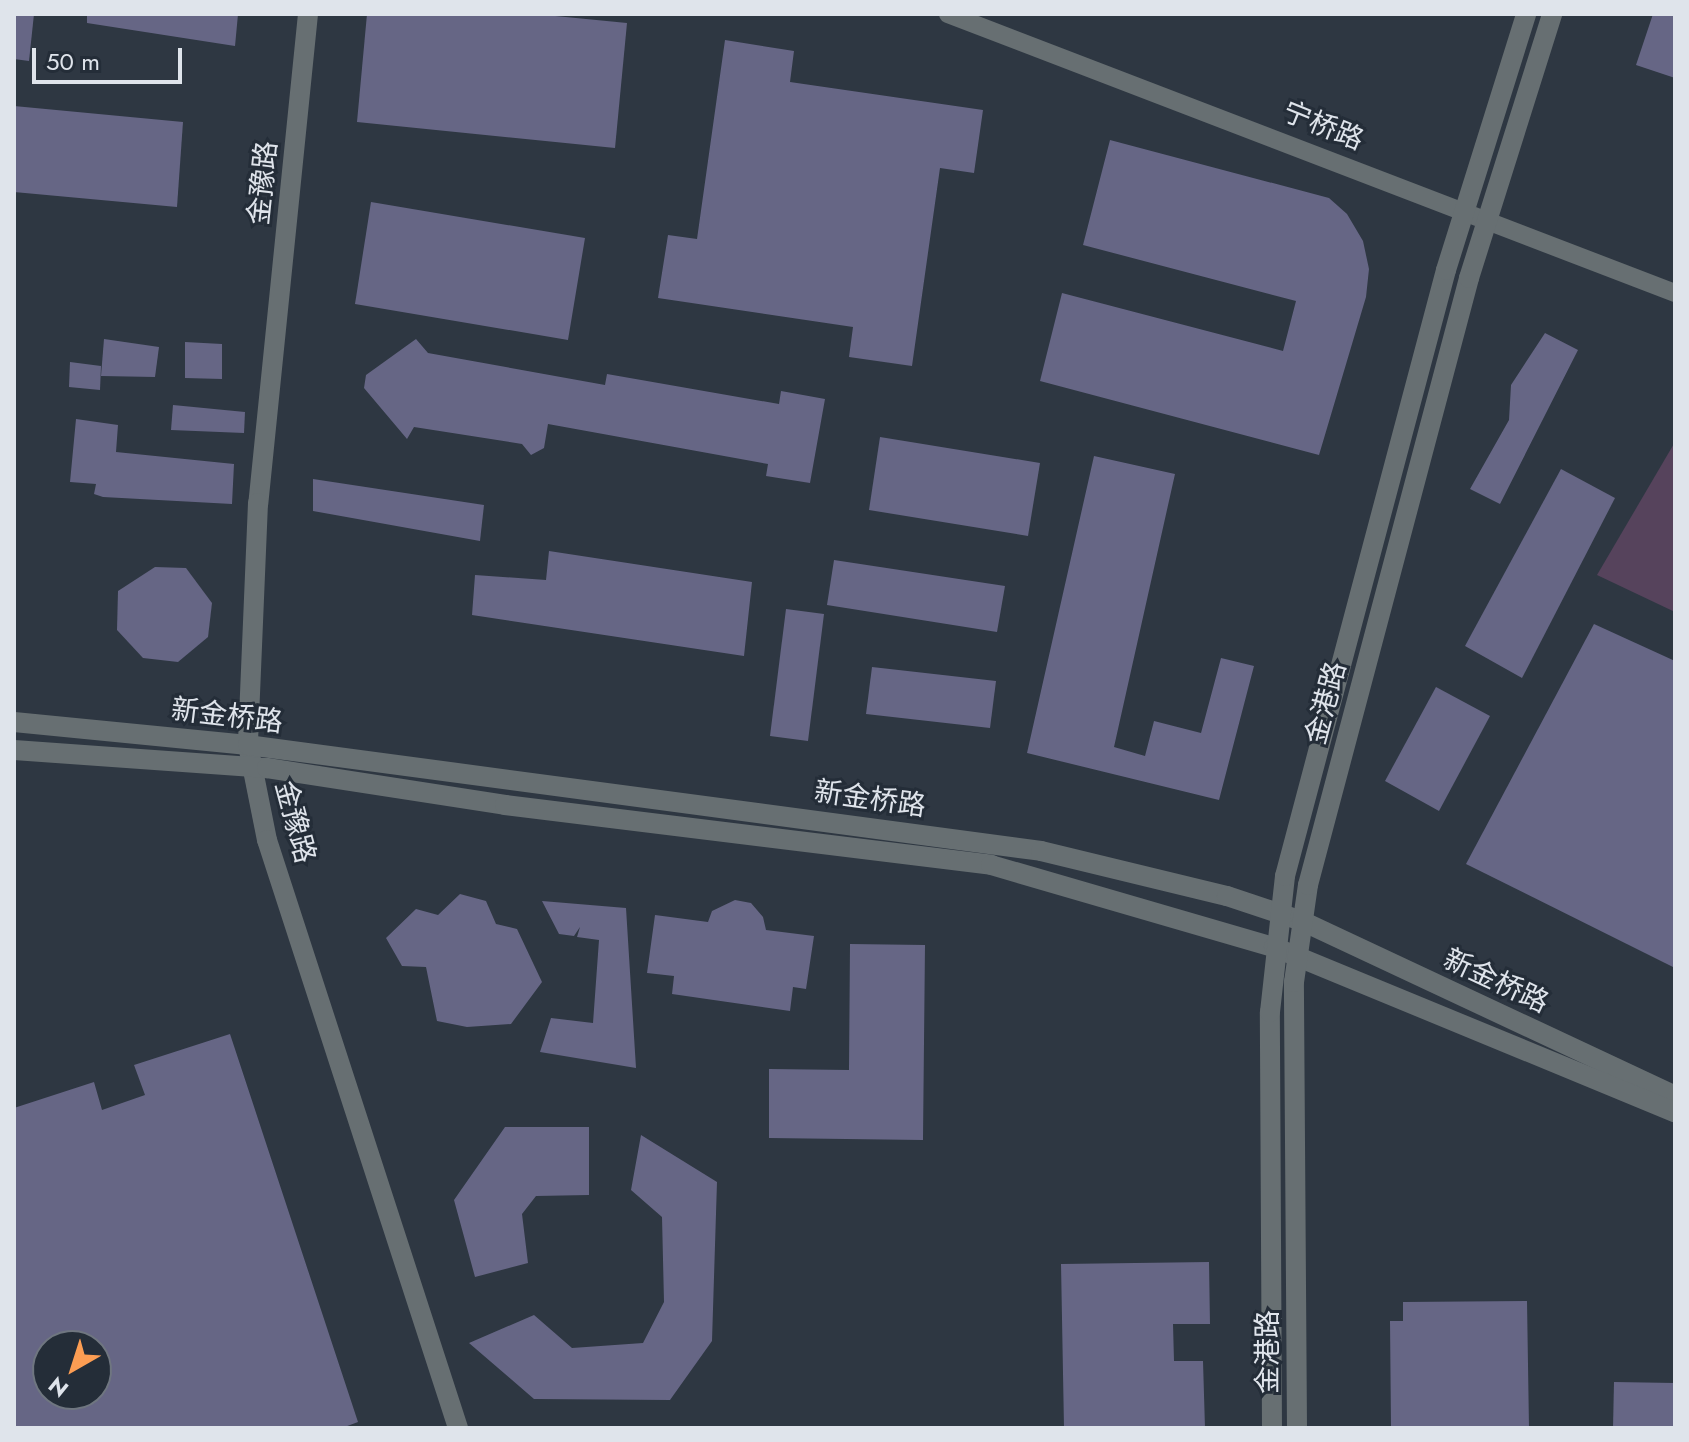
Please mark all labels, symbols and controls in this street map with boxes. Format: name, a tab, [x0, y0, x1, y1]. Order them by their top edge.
scale bar	[36, 32, 186, 82]
text: 50 m	[46, 44, 100, 79]
street label: 宁桥路	[1278, 95, 1368, 157]
street label: 金豫路	[242, 139, 284, 227]
street label: 金港路	[1299, 658, 1353, 748]
street label: 新金桥路	[169, 693, 285, 739]
street label: 新金桥路	[812, 775, 928, 823]
street label: 金豫路	[268, 777, 322, 867]
street label: 新金桥路	[1438, 942, 1554, 1020]
street label: 金港路	[1251, 1310, 1285, 1394]
north arrow	[32, 1330, 112, 1410]
text: N	[41, 1369, 75, 1405]

